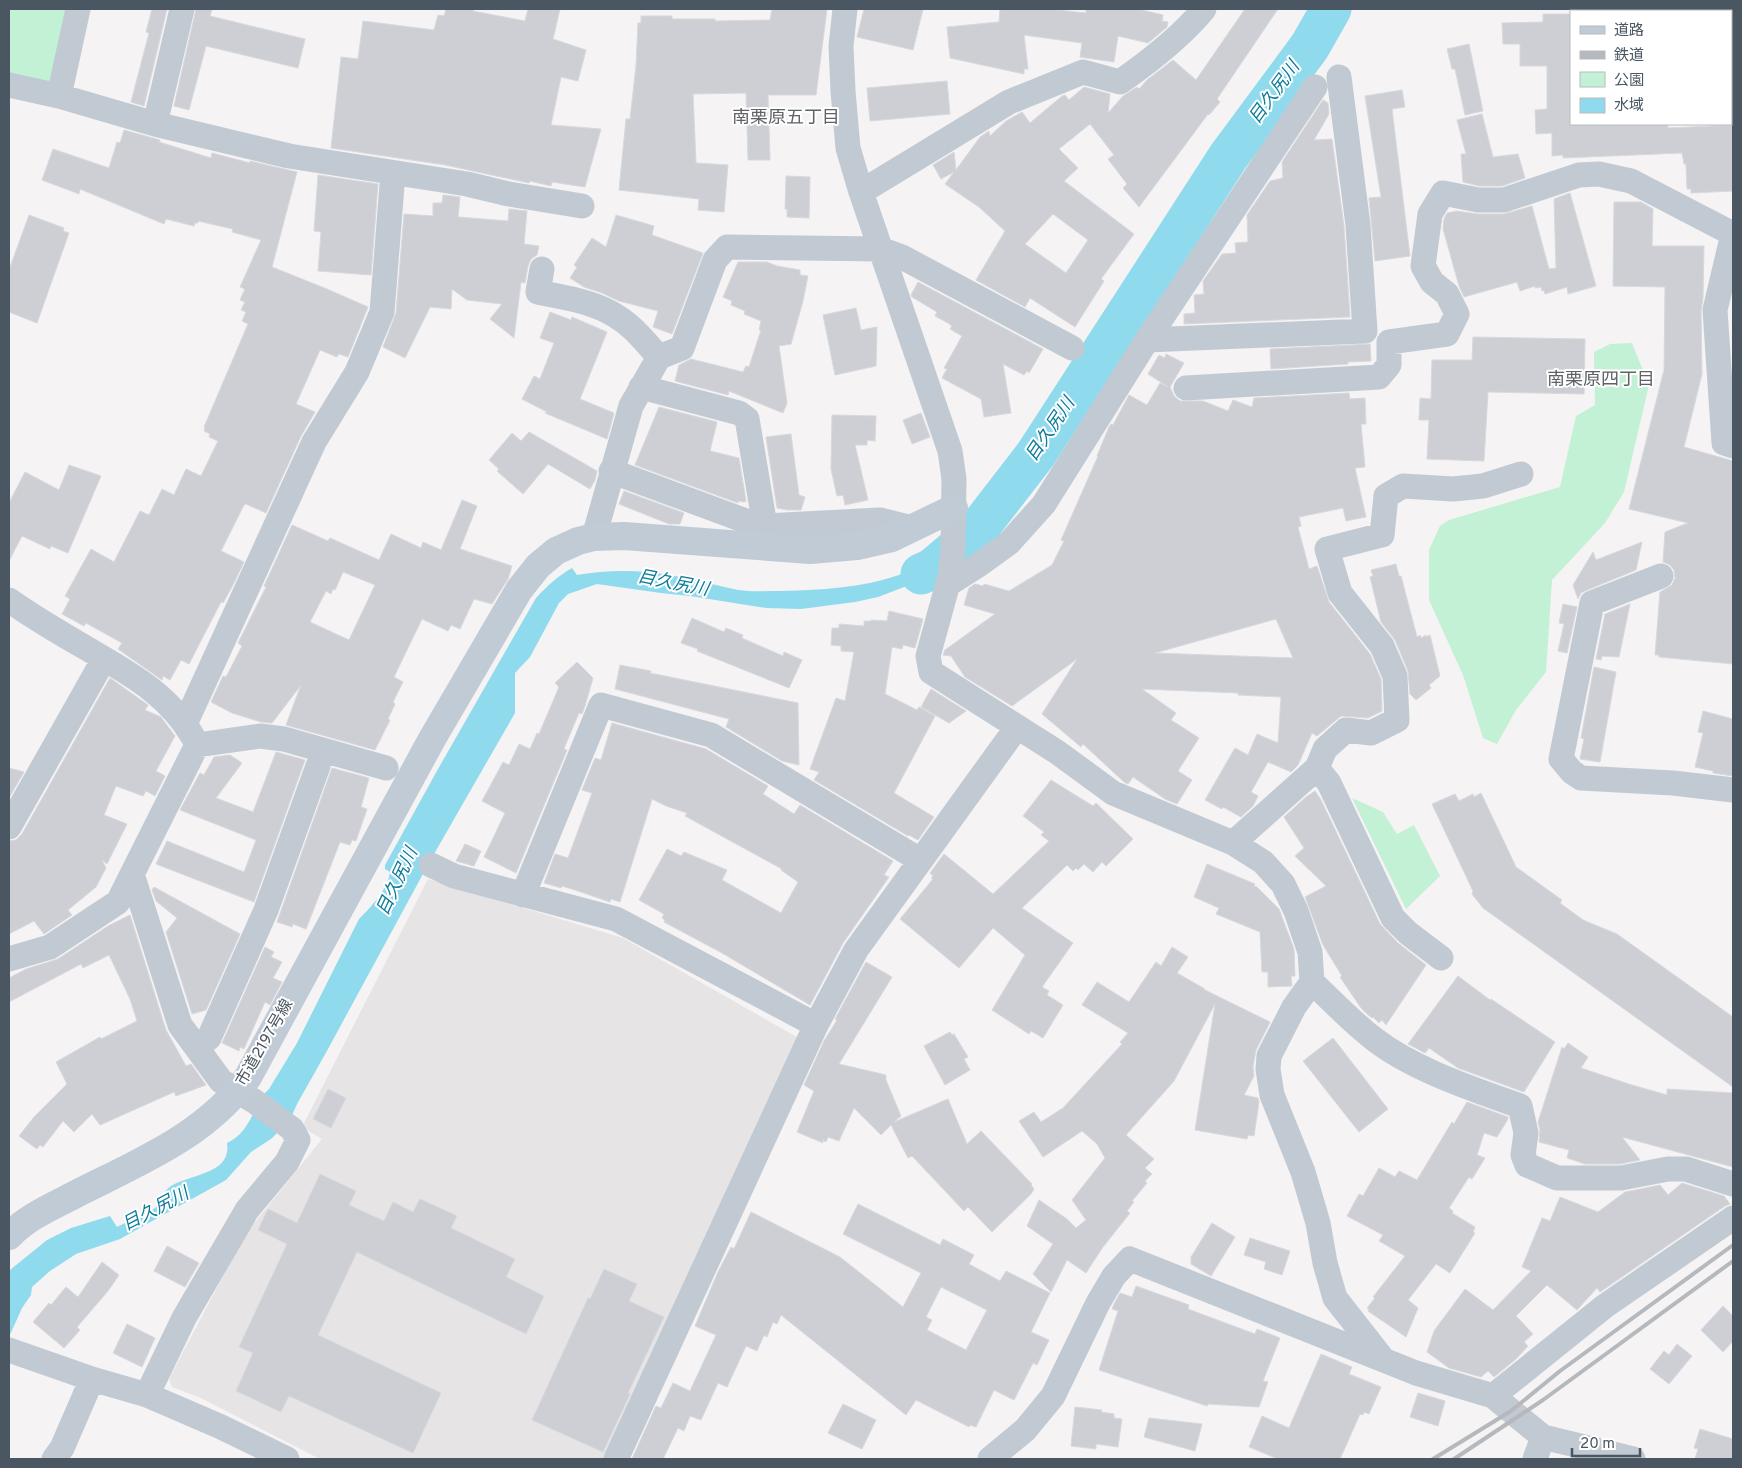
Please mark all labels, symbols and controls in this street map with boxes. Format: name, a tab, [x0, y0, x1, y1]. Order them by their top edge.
legend	[1570, 10, 1732, 125]
text: 道路	[1614, 22, 1644, 41]
text: 鉄道	[1614, 47, 1644, 66]
water label: 目久尻川	[1245, 55, 1307, 129]
text: 公園	[1614, 72, 1644, 91]
text: 水域	[1614, 97, 1644, 116]
district label: 南栗原五丁目	[732, 107, 840, 130]
district label: 南栗原四丁目	[1547, 369, 1655, 392]
water label: 目久尻川	[1021, 392, 1082, 466]
water label: 目久尻川	[635, 566, 712, 603]
water label: 目久尻川	[372, 843, 424, 919]
street label: 市道2197号線	[232, 996, 298, 1090]
water label: 目久尻川	[119, 1182, 195, 1237]
scale bar	[1572, 1426, 1640, 1458]
text: 20 m	[1580, 1435, 1615, 1454]

